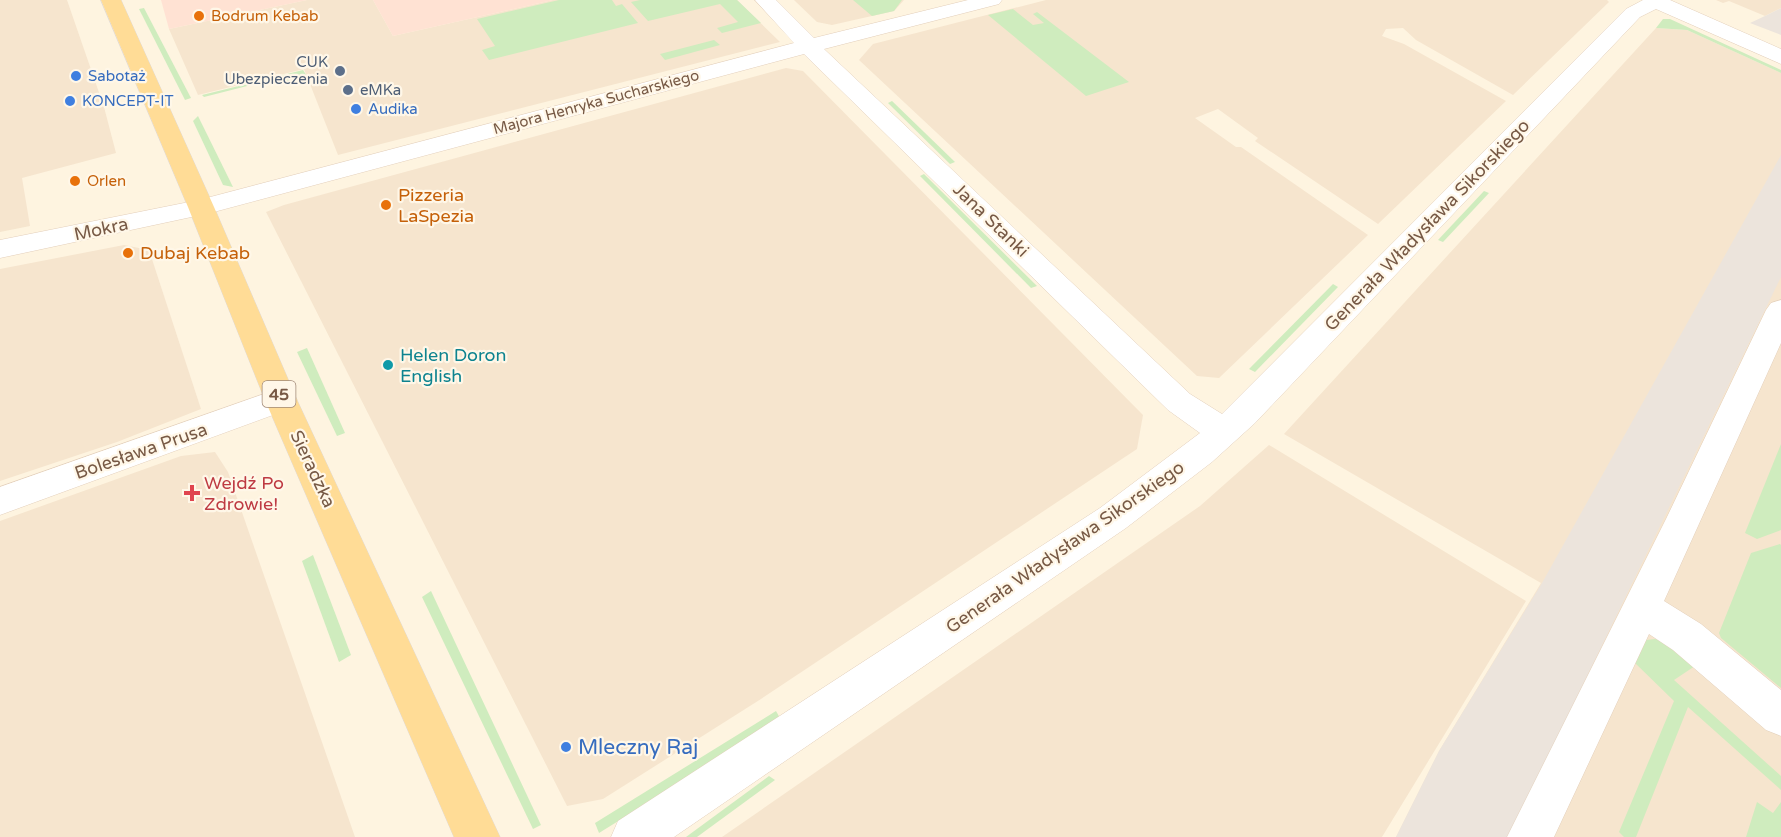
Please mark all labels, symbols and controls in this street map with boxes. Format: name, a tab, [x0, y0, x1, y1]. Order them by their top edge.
place label: Bodrum Kebab	[211, 7, 318, 25]
marker: Bodrum Kebab	[192, 9, 206, 23]
place label: CUK Ubezpieczenia	[224, 53, 328, 88]
marker: CUK Ubezpieczenia	[333, 64, 347, 78]
street label: Majora Henryka Sucharskiego	[491, 66, 701, 138]
place label: Sabotaż	[88, 67, 146, 85]
marker: Sabotaż	[69, 69, 83, 83]
place label: eMKa	[360, 81, 401, 99]
marker: eMKa	[341, 83, 355, 97]
place label: KONCEPT-IT	[82, 92, 174, 110]
marker: KONCEPT-IT	[63, 94, 77, 108]
place label: Audika	[368, 100, 418, 118]
marker: Audika	[349, 102, 363, 116]
street label: Generała Władysława Sikorskiego	[1320, 114, 1534, 335]
place label: Orlen	[87, 172, 126, 190]
marker: Orlen	[68, 174, 82, 188]
street label: Jana Stanki	[948, 178, 1034, 262]
place label: Pizzeria LaSpezia	[398, 184, 474, 227]
marker: Pizzeria LaSpezia	[379, 198, 393, 212]
street label: Mokra	[72, 213, 130, 245]
place label: Dubaj Kebab	[140, 242, 250, 264]
marker: Dubaj Kebab	[121, 246, 135, 260]
place label: Helen Doron English	[400, 344, 507, 387]
marker: Helen Doron English	[381, 358, 395, 372]
road number: 45	[262, 381, 296, 407]
street label: Bolesława Prusa	[72, 418, 210, 484]
street label: Sieradzka	[286, 427, 340, 511]
street label: Generała Władysława Sikorskiego	[942, 456, 1188, 638]
place label: Wejdź Po Zdrowie!	[204, 472, 284, 515]
marker: Wejdź Po Zdrowie!	[185, 486, 199, 500]
place label: Mleczny Raj	[578, 735, 698, 760]
marker: Mleczny Raj	[559, 740, 573, 754]

